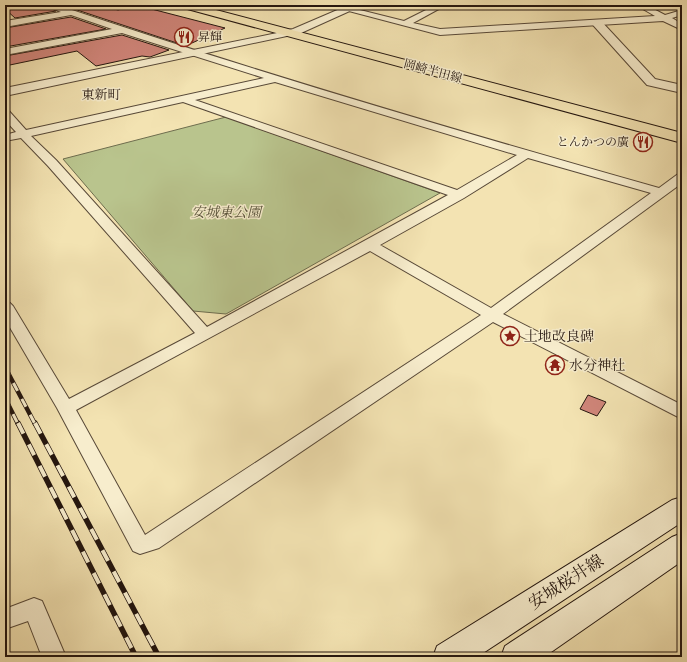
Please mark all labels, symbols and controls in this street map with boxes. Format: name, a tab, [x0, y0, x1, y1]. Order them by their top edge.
restaurant icon: 昇輝	[173, 26, 195, 48]
place label: 昇輝	[198, 29, 222, 45]
street label: 岡崎半田線	[402, 56, 464, 86]
district label: 東新町	[81, 86, 121, 103]
restaurant icon: とんかつの廣	[632, 131, 654, 153]
place label: とんかつの廣	[557, 134, 629, 150]
park label: 安城東公園	[191, 203, 263, 222]
place icon: 土地改良碑	[499, 325, 521, 347]
place label: 土地改良碑	[524, 327, 594, 346]
temple icon: 水分神社	[544, 354, 566, 376]
place label: 水分神社	[569, 356, 625, 375]
street label: 安城桜井線	[524, 549, 608, 615]

